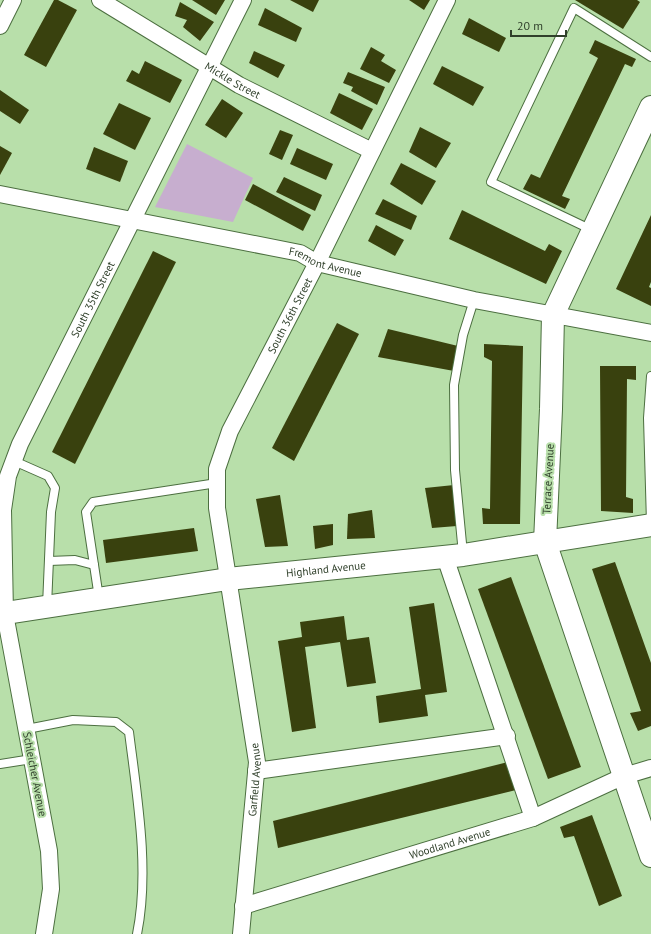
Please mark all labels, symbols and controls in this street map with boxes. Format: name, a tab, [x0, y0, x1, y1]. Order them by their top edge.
scale bar	[511, 12, 566, 38]
text: 20 m	[517, 18, 543, 33]
street label: Mickle Street	[202, 59, 263, 102]
street label: Fremont Avenue	[288, 244, 364, 280]
street label: South 35th Street	[68, 259, 118, 340]
street label: South 36th Street	[264, 275, 315, 356]
street label: Terrace Avenue	[539, 443, 557, 515]
street label: Highland Avenue	[285, 558, 367, 580]
street label: Schleicher Avenue	[20, 731, 50, 818]
street label: Garfield Avenue	[245, 742, 264, 817]
street label: Woodland Avenue	[407, 824, 492, 862]

